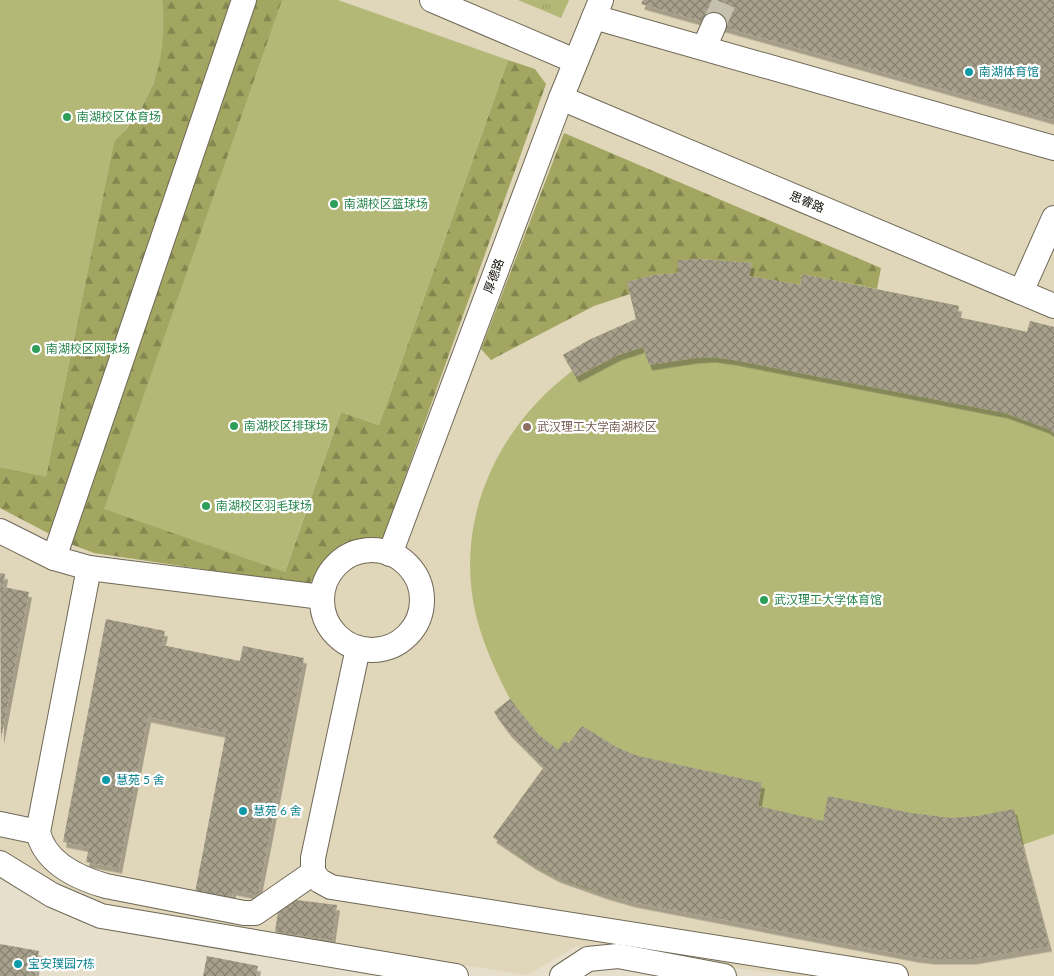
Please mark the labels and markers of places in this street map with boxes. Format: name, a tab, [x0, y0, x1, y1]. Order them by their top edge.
place label: 南湖体育馆	[979, 64, 1039, 79]
marker: 南湖体育馆	[963, 66, 975, 78]
place label: 南湖校区体育场	[77, 109, 161, 124]
marker: 南湖校区体育场	[61, 111, 73, 123]
place label: 南湖校区篮球场	[344, 196, 428, 211]
marker: 南湖校区篮球场	[328, 198, 340, 210]
place label: 南湖校区网球场	[46, 341, 130, 356]
marker: 南湖校区网球场	[30, 343, 42, 355]
place label: 南湖校区排球场	[244, 418, 328, 433]
place label: 武汉理工大学南湖校区	[537, 419, 657, 434]
marker: 南湖校区排球场	[228, 420, 240, 432]
marker: 武汉理工大学南湖校区	[521, 421, 533, 433]
place label: 南湖校区羽毛球场	[216, 498, 312, 513]
marker: 南湖校区羽毛球场	[200, 500, 212, 512]
place label: 武汉理工大学体育馆	[774, 592, 882, 607]
marker: 武汉理工大学体育馆	[758, 594, 770, 606]
place label: 慧苑 5 舍	[116, 772, 165, 787]
marker: 慧苑 5 舍	[100, 774, 112, 786]
place label: 慧苑 6 舍	[253, 803, 302, 818]
marker: 慧苑 6 舍	[237, 805, 249, 817]
place label: 宝安璞园7栋	[28, 956, 95, 971]
marker: 宝安璞园7栋	[12, 958, 24, 970]

